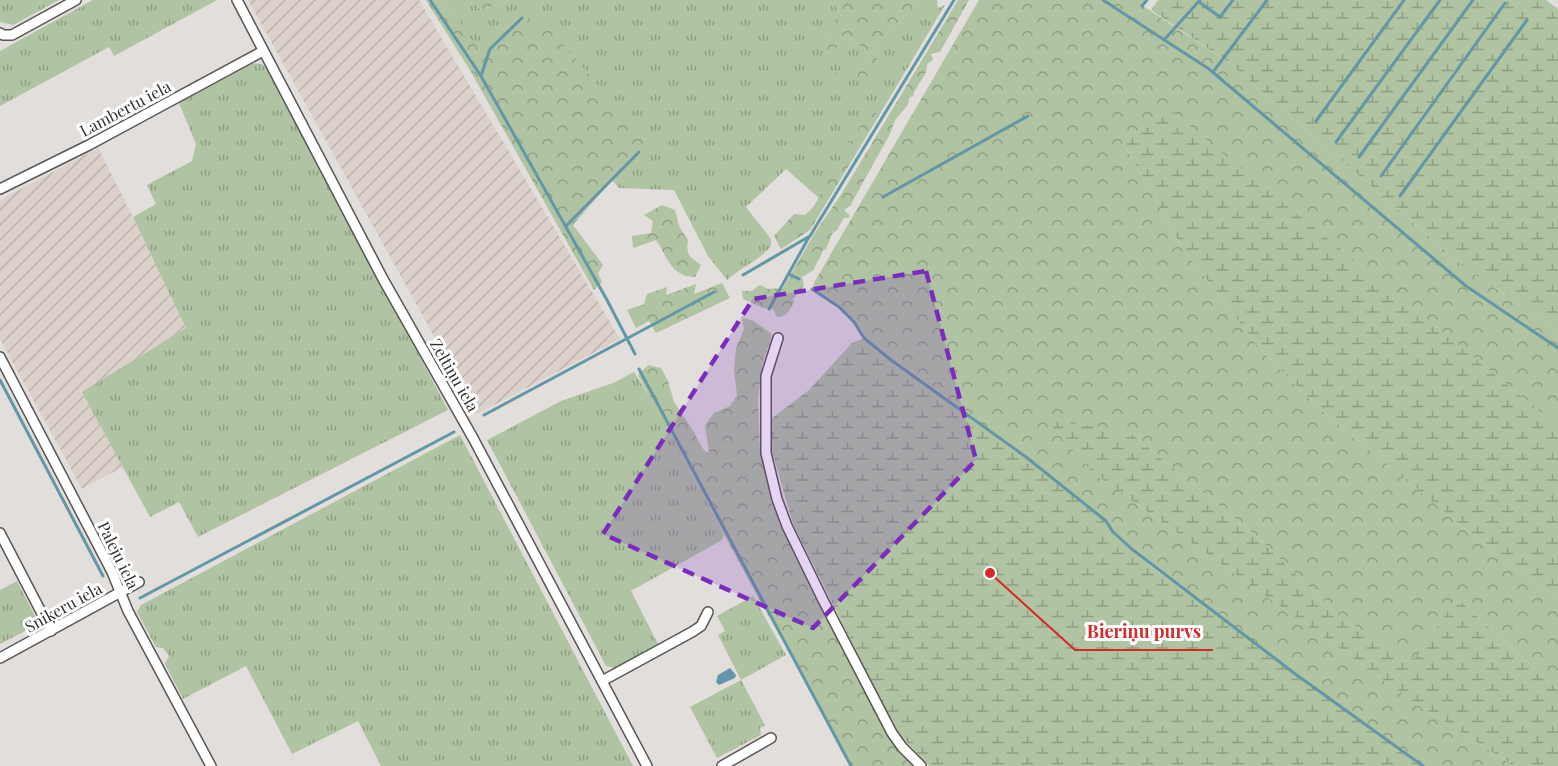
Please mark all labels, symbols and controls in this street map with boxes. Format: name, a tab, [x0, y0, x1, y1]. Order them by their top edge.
street label: Lambertu iela	[76, 75, 174, 141]
street label: Zeltiņu iela	[425, 335, 484, 416]
street label: Paleju iela	[94, 518, 144, 592]
street label: Sniķeru iela	[21, 577, 106, 638]
callout: Bieriņu purvs	[1075, 614, 1213, 650]
text: Bieriņu purvs	[1087, 619, 1201, 643]

